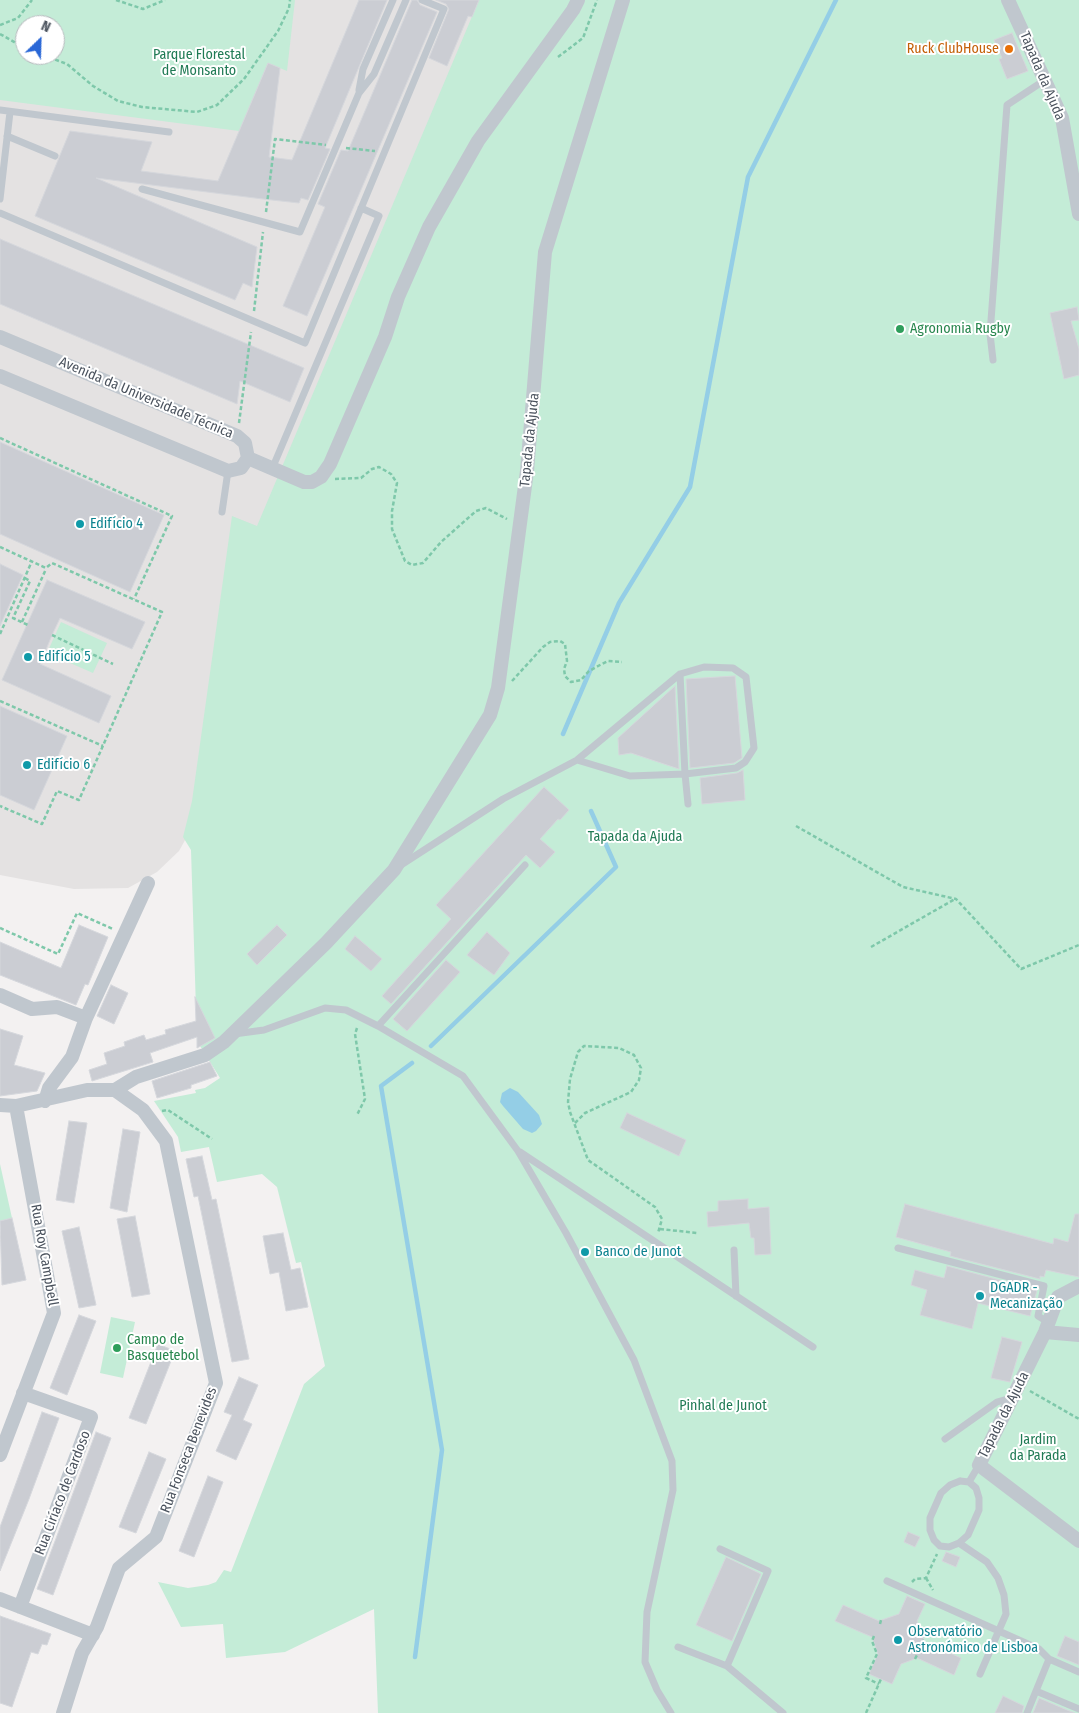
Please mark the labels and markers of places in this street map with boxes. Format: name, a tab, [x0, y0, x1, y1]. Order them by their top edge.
place label: Ruck ClubHouse	[907, 41, 999, 57]
marker: Ruck ClubHouse	[1003, 43, 1015, 55]
place label: Agronomia Rugby	[910, 321, 1010, 337]
marker: Agronomia Rugby	[894, 323, 906, 335]
place label: Edifício 4	[90, 516, 143, 532]
marker: Edifício 4	[74, 518, 86, 530]
place label: Edifício 5	[38, 649, 91, 665]
marker: Edifício 5	[22, 651, 34, 663]
place label: Edifício 6	[37, 757, 90, 773]
marker: Edifício 6	[21, 759, 33, 771]
place label: Banco de Junot	[595, 1244, 681, 1260]
marker: Banco de Junot	[579, 1246, 591, 1258]
place label: DGADR - Mecanização	[990, 1280, 1063, 1312]
marker: DGADR - Mecanização	[974, 1290, 986, 1302]
place label: Campo de Basquetebol	[127, 1332, 199, 1364]
marker: Campo de Basquetebol	[111, 1342, 123, 1354]
place label: Observatório Astronómico de Lisboa	[908, 1624, 1038, 1656]
marker: Observatório Astronómico de Lisboa	[892, 1634, 904, 1646]

